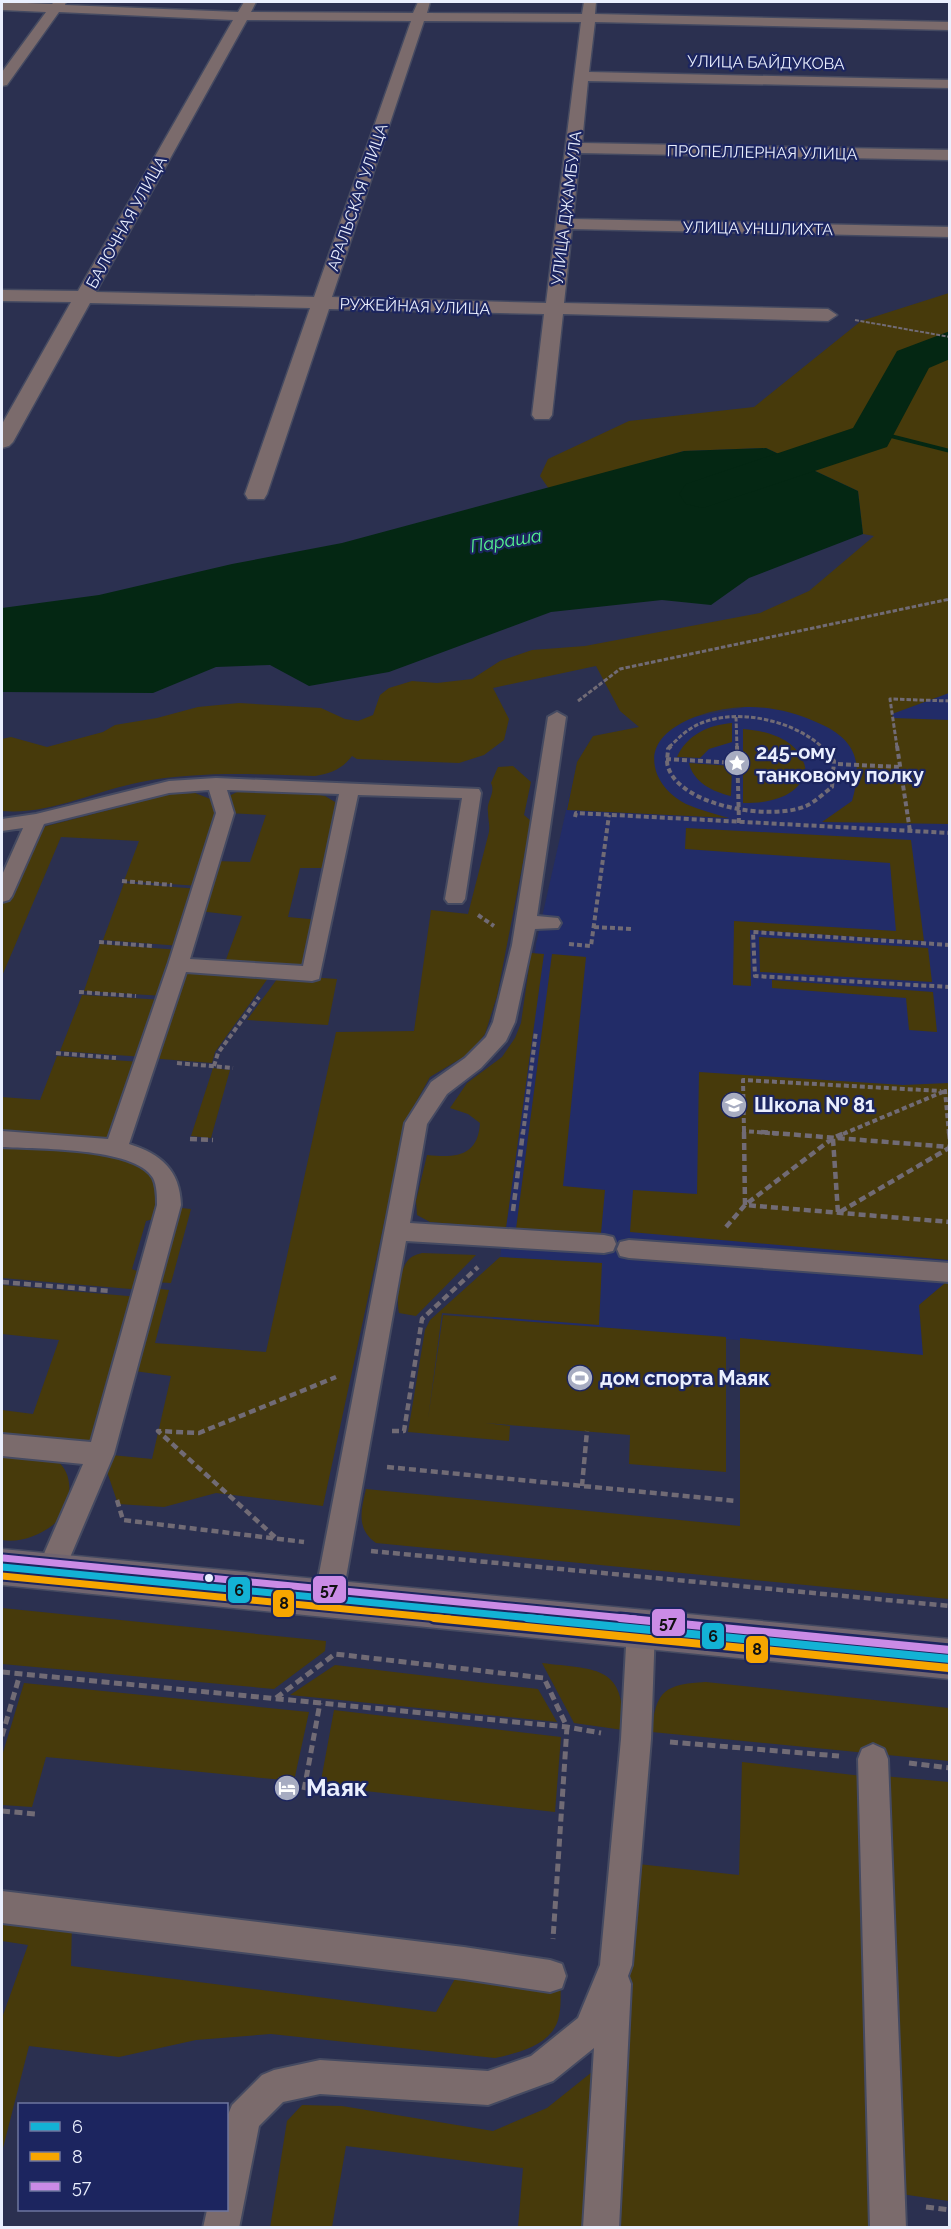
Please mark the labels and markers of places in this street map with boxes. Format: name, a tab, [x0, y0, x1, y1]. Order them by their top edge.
place label: 245-ому танковому полку	[756, 740, 924, 787]
place icon: 245-ому танковому полку	[722, 748, 752, 778]
school or university icon: Школа № 81	[719, 1090, 749, 1120]
place label: Школа № 81	[754, 1093, 875, 1117]
sports icon: дом спорта Маяк	[565, 1363, 595, 1393]
place label: дом спорта Маяк	[600, 1366, 770, 1390]
unlabelled marker	[203, 1572, 215, 1584]
hotel icon: Маяк	[272, 1773, 302, 1803]
place label: Маяк	[306, 1773, 368, 1802]

